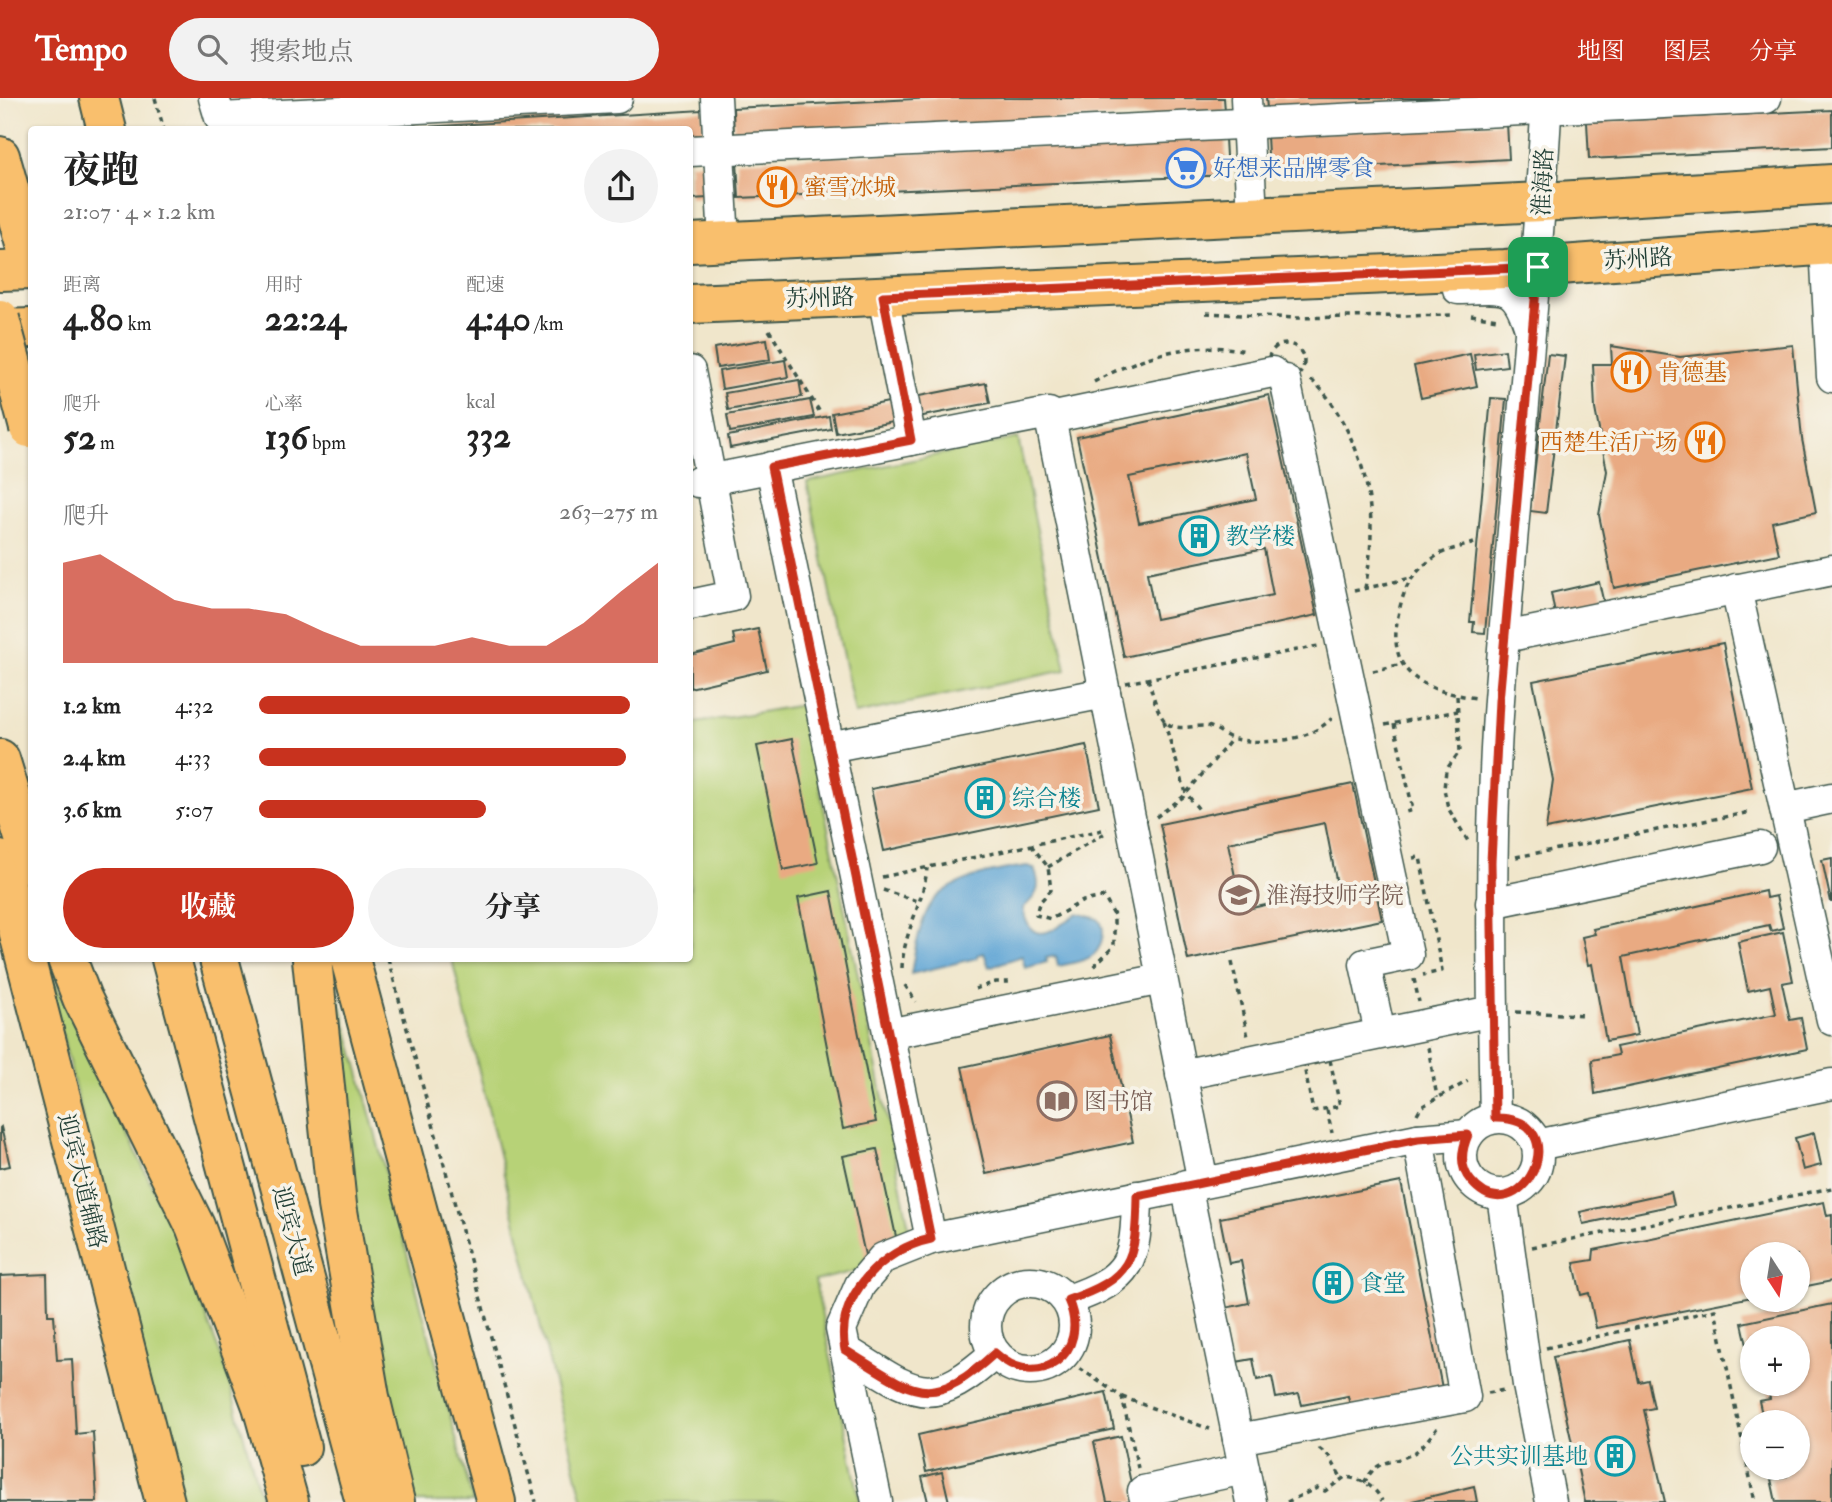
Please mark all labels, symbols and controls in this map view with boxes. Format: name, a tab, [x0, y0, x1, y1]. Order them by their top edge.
search box	[169, 18, 659, 81]
text: Tempo	[35, 29, 127, 70]
icon: search	[193, 30, 231, 68]
text: 搜索地点	[249, 36, 353, 68]
text: 地图	[1577, 36, 1625, 67]
text: 图层	[1663, 36, 1711, 67]
text: 分享	[1749, 36, 1797, 67]
text: 夜跑	[63, 147, 139, 195]
supermarket icon: 好想来品牌零食	[1165, 147, 1207, 189]
street label: 淮海路	[1527, 147, 1559, 217]
button: share	[584, 149, 658, 223]
place label: 好想来品牌零食	[1213, 154, 1374, 183]
restaurant icon: 蜜雪冰城	[756, 166, 798, 208]
place label: 蜜雪冰城	[804, 173, 896, 202]
text: 21:07 · 4 × 1.2 km	[63, 197, 215, 226]
pin	[1508, 237, 1568, 297]
street label: 苏州路	[1603, 242, 1673, 276]
icon: arrive	[1519, 248, 1557, 286]
text: 距离	[63, 273, 101, 297]
text: 用时	[265, 273, 303, 297]
text: 配速	[466, 273, 504, 297]
street label: 苏州路	[785, 282, 855, 314]
text: 4.80	[63, 297, 124, 341]
text: 22:24	[265, 297, 345, 341]
text: 4:40	[466, 297, 531, 341]
text: km	[124, 312, 152, 336]
text: /km	[531, 312, 563, 336]
restaurant icon: 肯德基	[1610, 351, 1652, 393]
place label: 肯德基	[1658, 358, 1727, 387]
text: kcal	[466, 390, 495, 414]
text: 爬升	[63, 392, 101, 416]
text: 心率	[265, 392, 303, 416]
text: 332	[466, 414, 511, 458]
text: 52	[63, 416, 96, 460]
text: 136	[265, 416, 308, 460]
restaurant icon: 西楚生活广场	[1684, 421, 1726, 463]
place label: 西楚生活广场	[1540, 428, 1678, 457]
text: m	[96, 431, 115, 455]
text: bpm	[308, 431, 346, 455]
text: 263–275 m	[559, 497, 658, 526]
text: 爬升	[63, 501, 109, 530]
building icon: 教学楼	[1178, 515, 1220, 557]
place label: 教学楼	[1226, 522, 1295, 551]
text: 1.2 km	[63, 691, 121, 720]
text: 4:32	[175, 691, 214, 720]
text: 2.4 km	[63, 743, 126, 772]
text: 4:33	[175, 743, 211, 772]
building icon: 综合楼	[964, 777, 1006, 819]
place label: 综合楼	[1012, 784, 1081, 813]
text: 3.6 km	[63, 795, 122, 824]
text: 5:07	[175, 795, 213, 824]
button: 收藏	[63, 868, 354, 948]
button: 分享	[368, 868, 658, 948]
school or university icon: 淮海技师学院	[1218, 874, 1260, 916]
place label: 淮海技师学院	[1266, 881, 1404, 910]
library icon: 图书馆	[1036, 1080, 1078, 1122]
place label: 图书馆	[1084, 1087, 1153, 1116]
street label: 迎宾大道辅路	[51, 1111, 113, 1251]
street label: 迎宾大道	[266, 1183, 318, 1279]
north arrow	[1740, 1242, 1810, 1312]
map controls	[1740, 1242, 1810, 1480]
building icon: 食堂	[1312, 1262, 1354, 1304]
place label: 食堂	[1360, 1269, 1406, 1298]
button: +	[1740, 1326, 1810, 1396]
button: −	[1740, 1410, 1810, 1480]
building icon: 公共实训基地	[1594, 1435, 1636, 1477]
place label: 公共实训基地	[1450, 1442, 1588, 1471]

